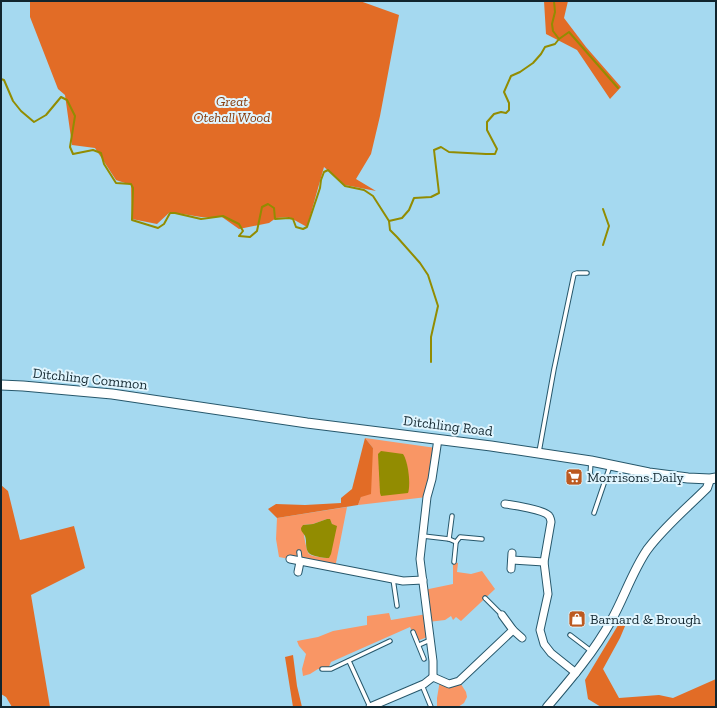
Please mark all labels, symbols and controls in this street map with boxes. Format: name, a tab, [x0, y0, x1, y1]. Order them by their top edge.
park label: Great Otehall Wood	[194, 93, 270, 126]
street label: Ditchling Common	[32, 365, 148, 393]
street label: Ditchling Road	[402, 412, 494, 440]
supermarket icon: Morrisons Daily	[564, 467, 584, 487]
place label: Morrisons Daily	[587, 469, 685, 486]
shop icon: Barnard & Brough	[567, 609, 587, 629]
place label: Barnard & Brough	[590, 611, 701, 628]

